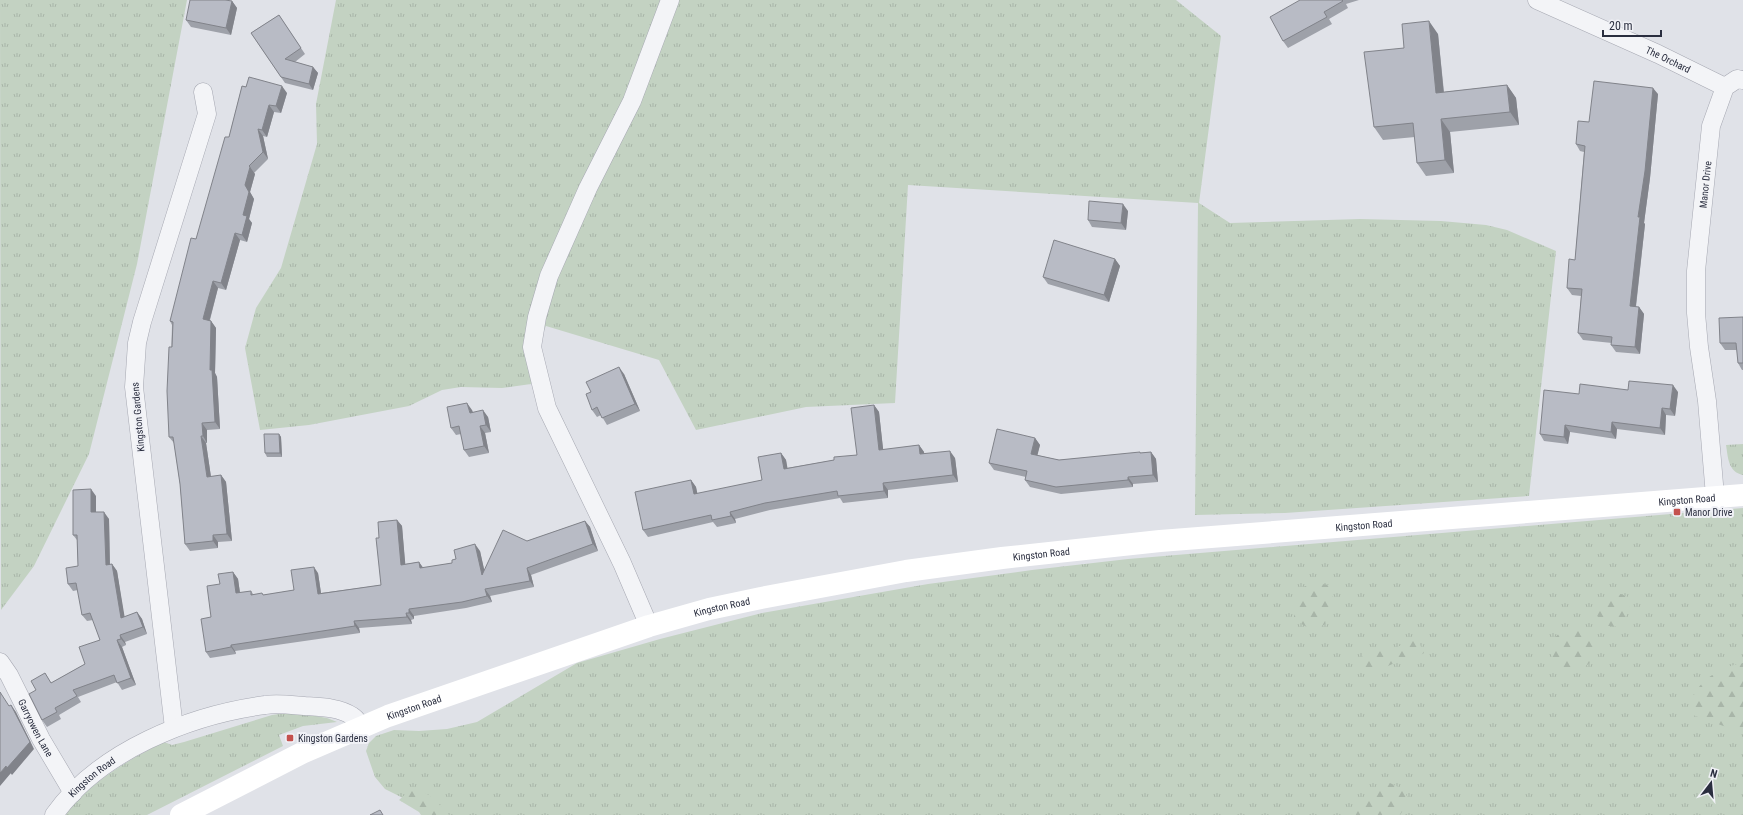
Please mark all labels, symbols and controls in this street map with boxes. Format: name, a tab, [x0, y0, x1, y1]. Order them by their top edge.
scale bar	[1603, 12, 1661, 38]
text: 20 m	[1609, 19, 1633, 33]
street label: The Orchard	[1644, 44, 1692, 75]
street label: Manor Drive	[1697, 160, 1713, 209]
street label: Kingston Gardens	[129, 381, 147, 452]
street label: Kingston Road	[1658, 492, 1716, 507]
marker: Manor Drive	[1672, 507, 1682, 517]
place label: Manor Drive	[1685, 507, 1733, 518]
street label: Kingston Road	[1335, 517, 1393, 533]
street label: Kingston Road	[1012, 545, 1070, 562]
street label: Kingston Road	[692, 595, 751, 619]
street label: Kingston Road	[385, 693, 443, 722]
street label: Garryowen Lane	[16, 697, 56, 759]
marker: Kingston Gardens	[285, 733, 295, 743]
place label: Kingston Gardens	[298, 733, 368, 744]
street label: Kingston Road	[66, 754, 117, 799]
north arrow	[1691, 763, 1731, 803]
text: N	[1709, 767, 1719, 781]

